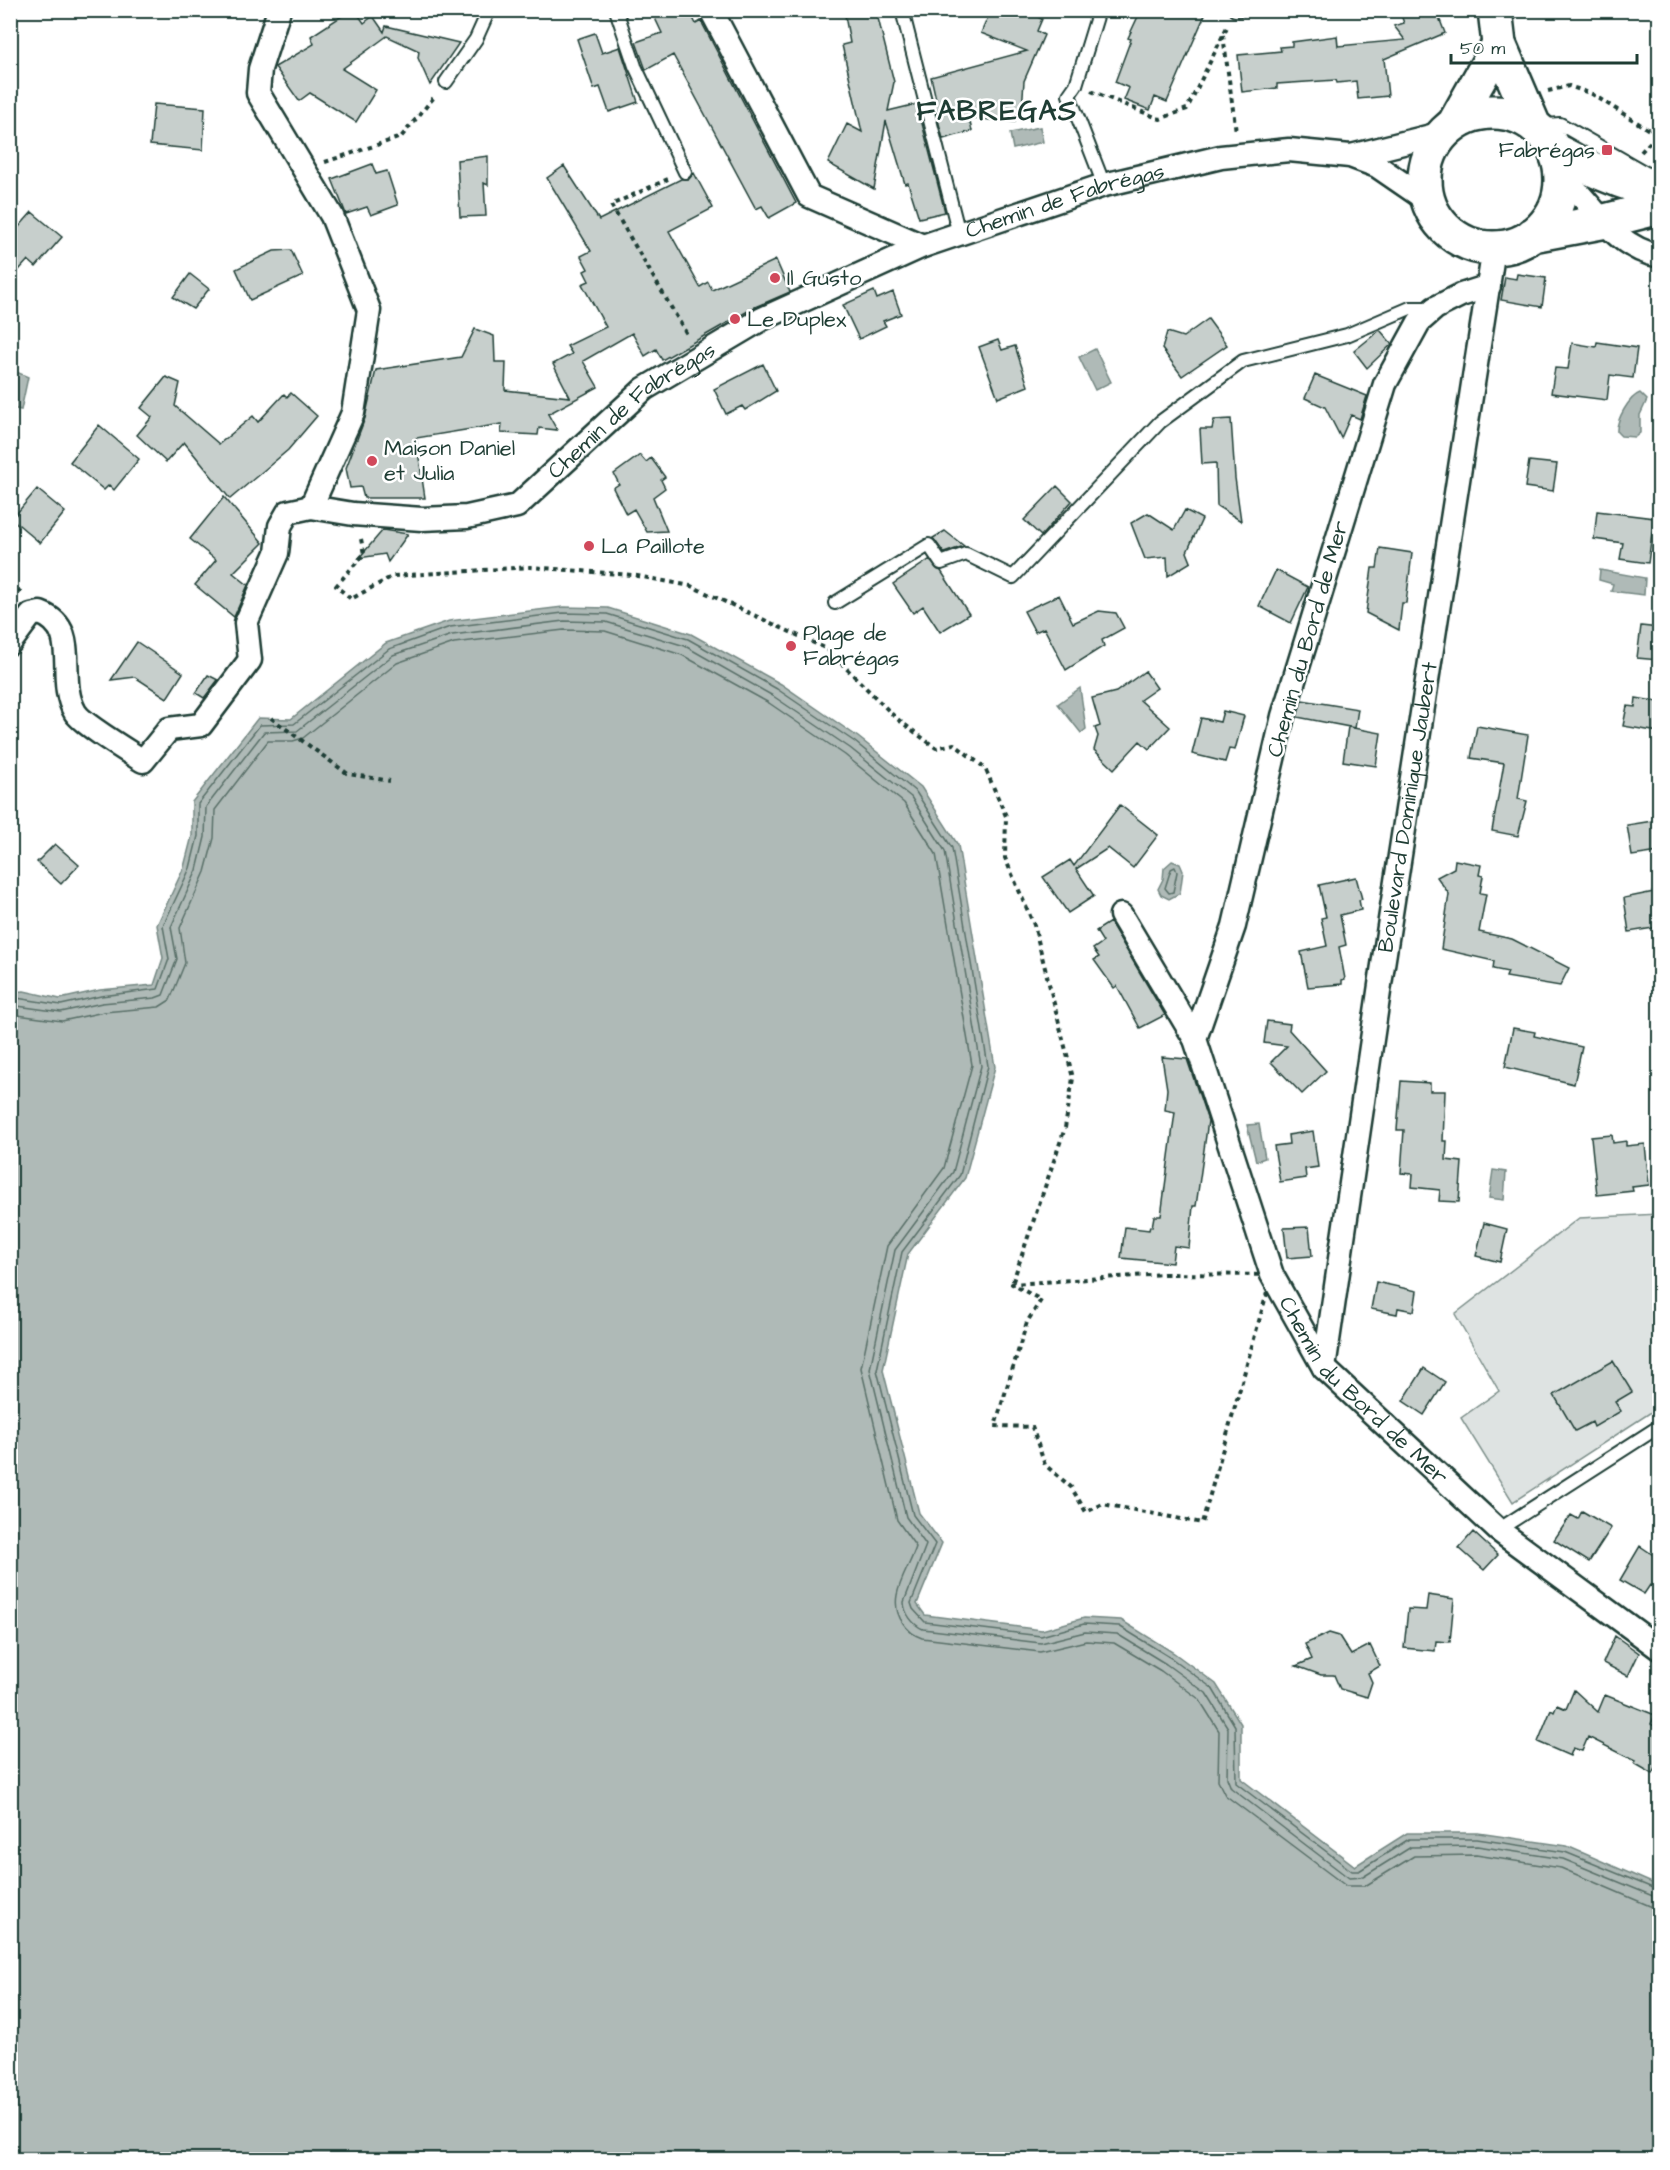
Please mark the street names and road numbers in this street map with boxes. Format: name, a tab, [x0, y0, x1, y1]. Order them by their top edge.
street label: Chemin de Fabrégas	[961, 156, 1168, 246]
street label: Chemin de Fabrégas	[540, 335, 721, 486]
street label: Chemin du Bord de Mer	[1259, 517, 1357, 761]
street label: Boulevard Dominique Jaubert	[1370, 660, 1445, 955]
street label: Chemin du Bord de Mer	[1271, 1291, 1455, 1491]

